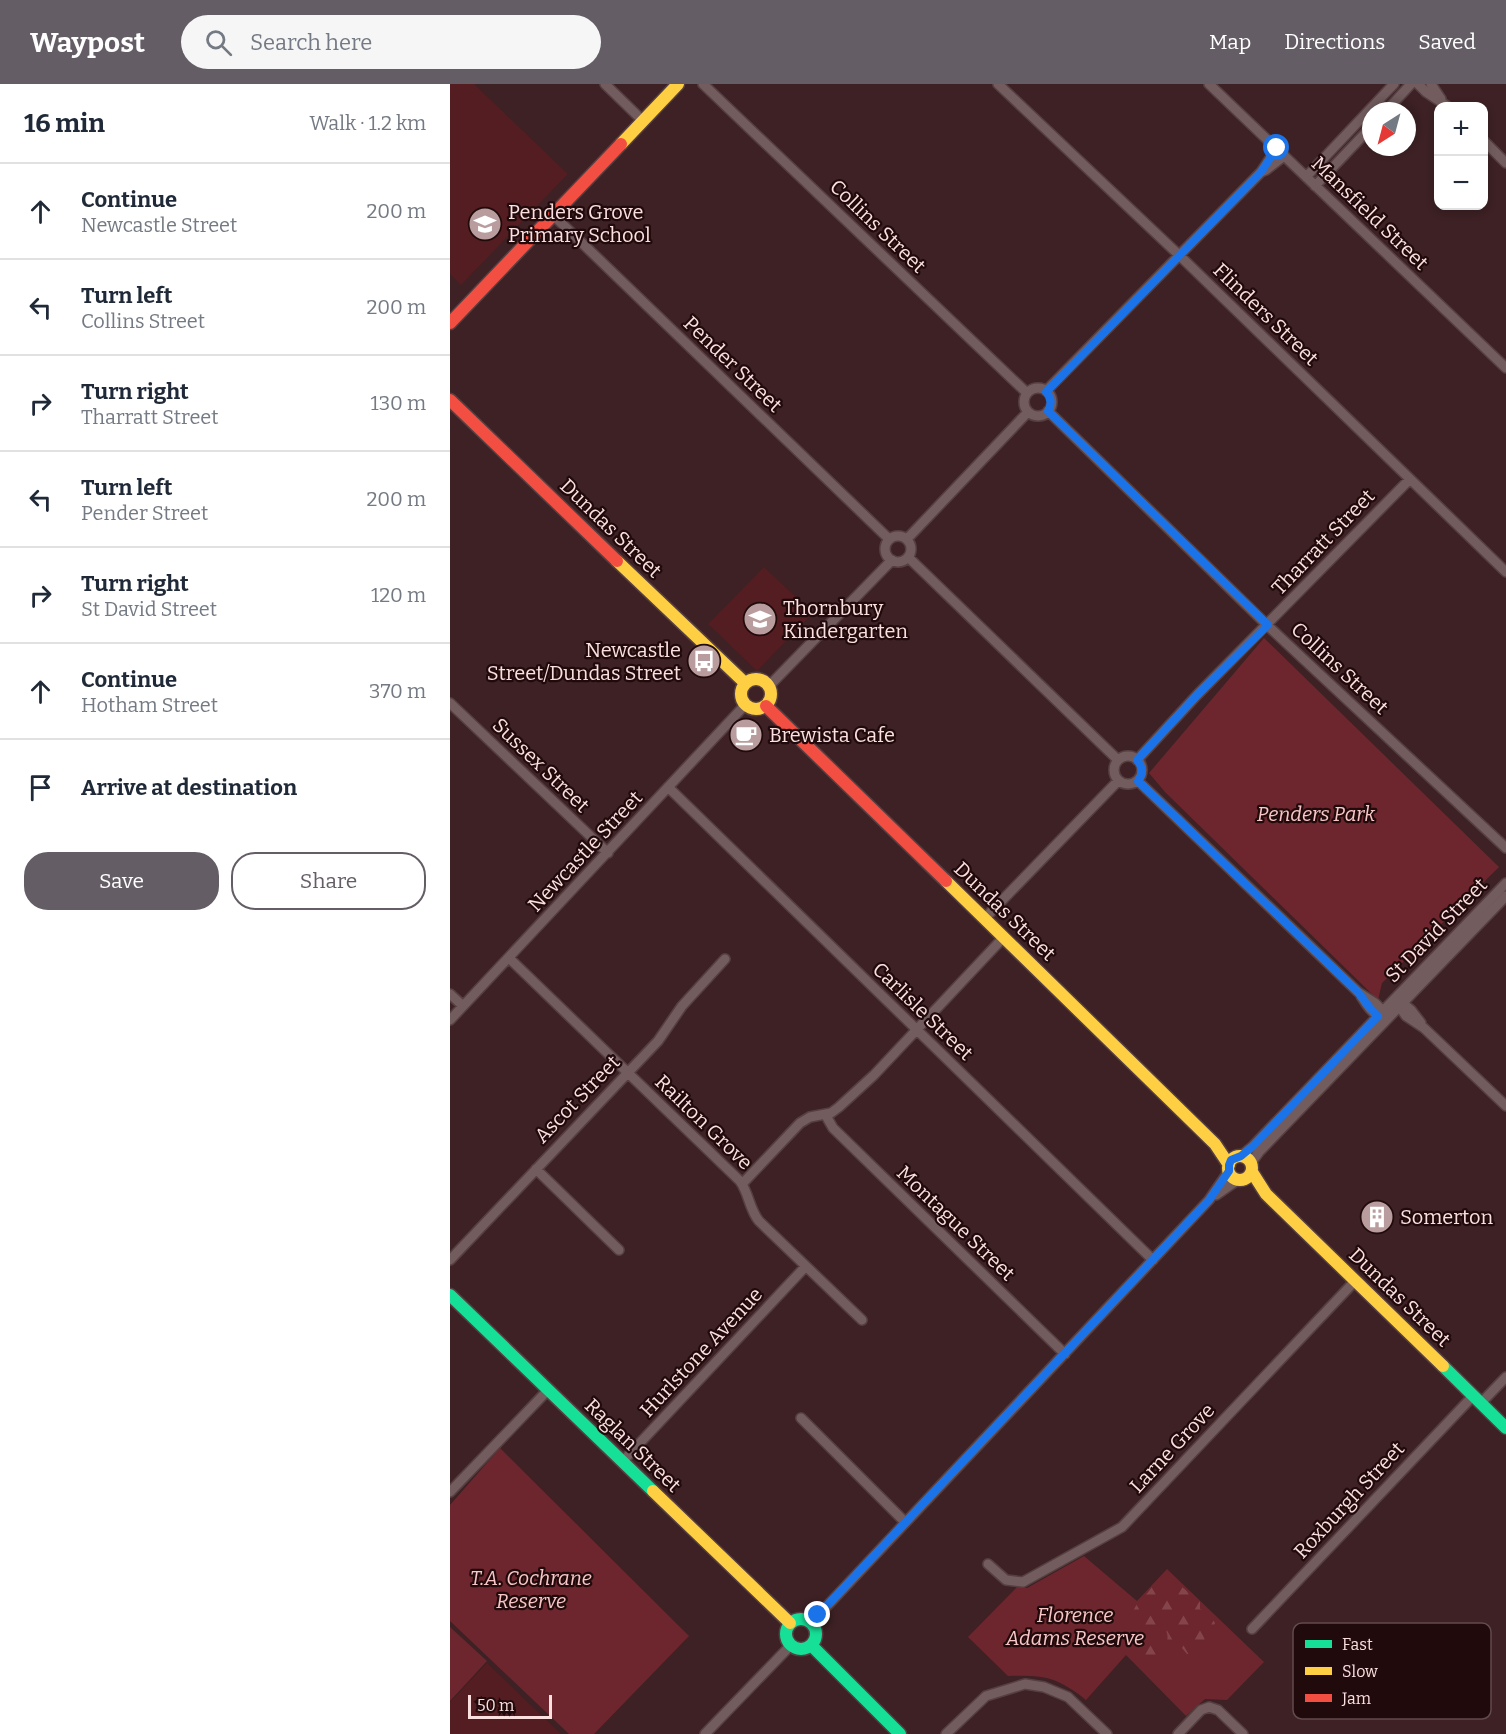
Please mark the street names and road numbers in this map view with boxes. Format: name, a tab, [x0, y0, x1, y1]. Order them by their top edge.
street label: Mansfield Street	[1307, 151, 1433, 275]
street label: Collins Street	[825, 174, 931, 278]
street label: Flinders Street	[1208, 258, 1324, 370]
street label: Pender Street	[679, 311, 787, 417]
street label: Dundas Street	[555, 474, 667, 582]
street label: Tharratt Street	[1267, 484, 1379, 600]
street label: Collins Street	[1286, 617, 1394, 719]
street label: Sussex Street	[488, 713, 594, 817]
street label: Newcastle Street	[523, 786, 647, 916]
street label: Dundas Street	[949, 857, 1061, 965]
street label: St David Street	[1380, 873, 1492, 987]
street label: Carlisle Street	[868, 957, 978, 1065]
street label: Ascot Street	[529, 1050, 625, 1148]
street label: Railton Grove	[650, 1070, 758, 1174]
street label: Montague Street	[892, 1161, 1020, 1285]
street label: Dundas Street	[1344, 1243, 1456, 1351]
street label: Hurlstone Avenue	[635, 1282, 767, 1422]
street label: Raglan Street	[580, 1393, 686, 1497]
street label: Larne Grove	[1125, 1398, 1219, 1498]
street label: Roxburgh Street	[1289, 1437, 1409, 1563]

